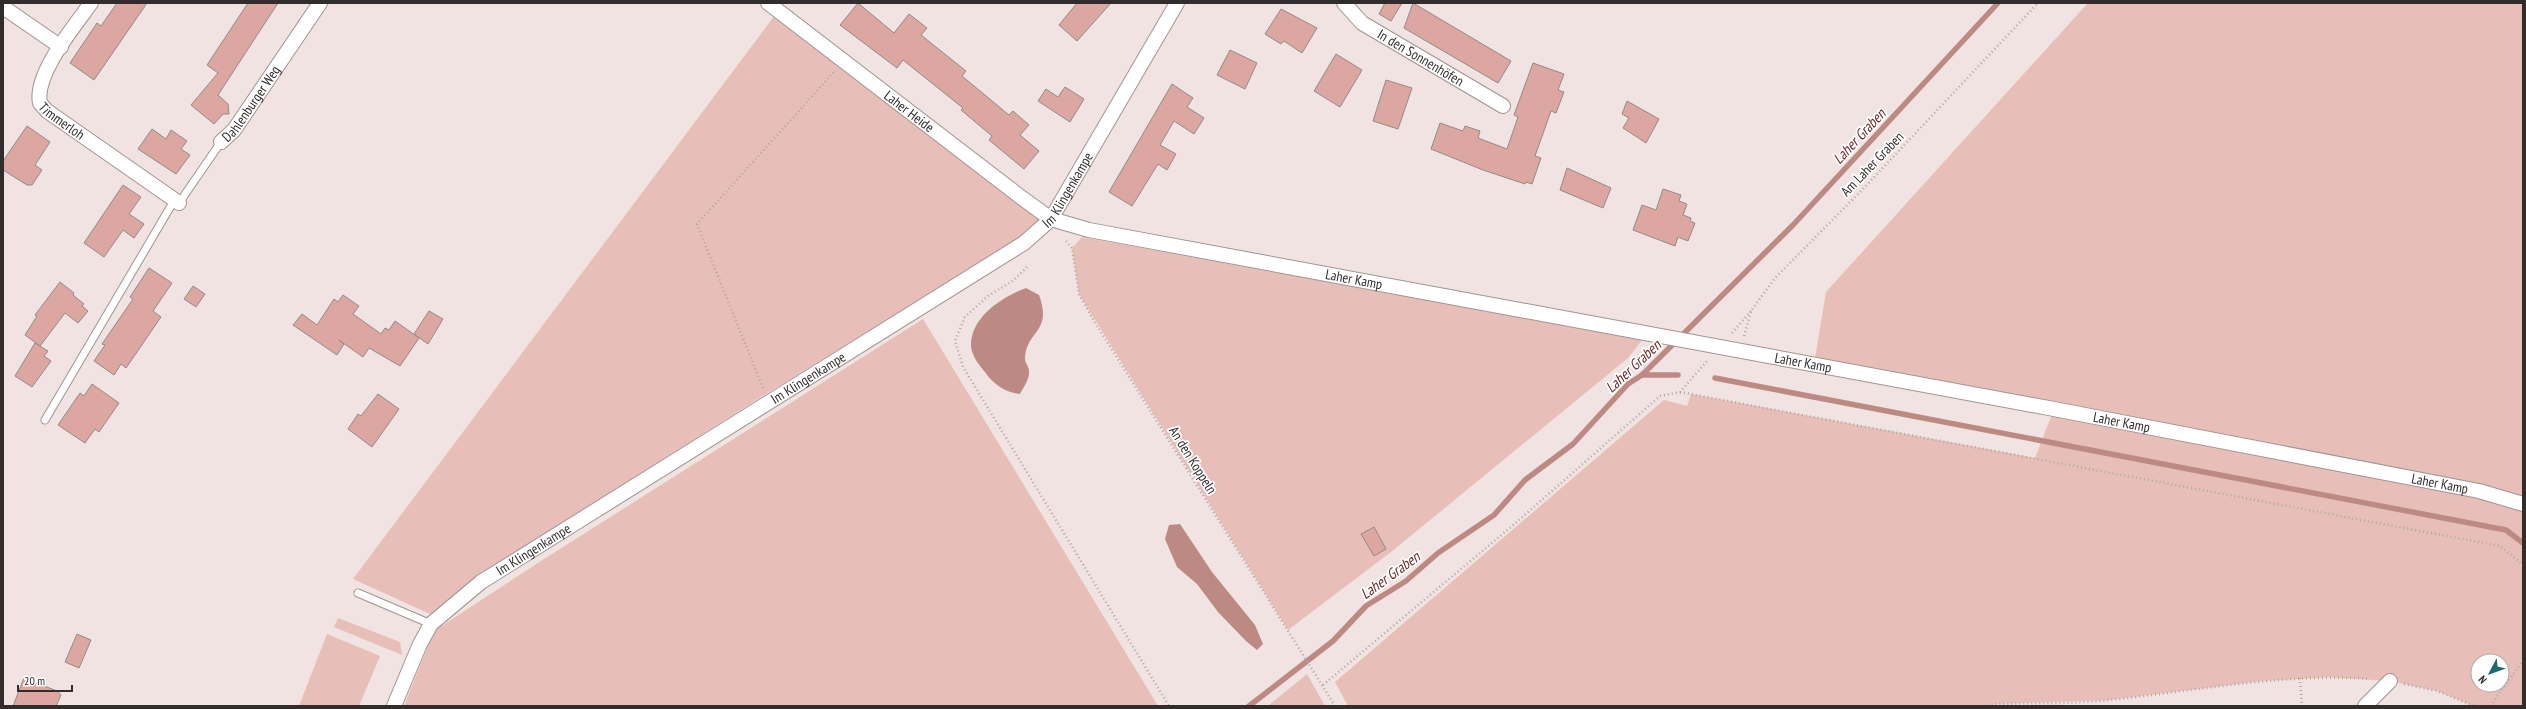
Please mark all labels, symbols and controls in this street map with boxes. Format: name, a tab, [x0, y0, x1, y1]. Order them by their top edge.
street label: In den Sonnenhöfen	[1374, 25, 1467, 90]
street label: Dahlenburger Weg	[218, 62, 284, 146]
street label: Laher Heide	[881, 87, 938, 136]
street label: Timmerloh	[35, 99, 88, 144]
water label: Laher Graben	[1829, 103, 1890, 168]
street label: Am Laher Graben	[1837, 128, 1907, 200]
street label: Im Klingenkampe	[1038, 149, 1097, 232]
street label: Laher Kamp	[1324, 265, 1384, 293]
water label: Laher Graben	[1601, 335, 1666, 396]
street label: Im Klingenkampe	[767, 348, 849, 408]
street label: Laher Kamp	[1773, 348, 1833, 377]
street label: Laher Kamp	[2092, 408, 2152, 436]
street label: An den Koppeln	[1165, 423, 1221, 497]
street label: Laher Kamp	[2410, 469, 2470, 498]
street label: Im Klingenkampe	[493, 519, 574, 579]
water label: Laher Graben	[1357, 546, 1425, 603]
north arrow	[2470, 653, 2510, 693]
scale bar	[18, 667, 72, 693]
text: 20 m	[24, 673, 45, 688]
text: N	[2475, 673, 2490, 686]

